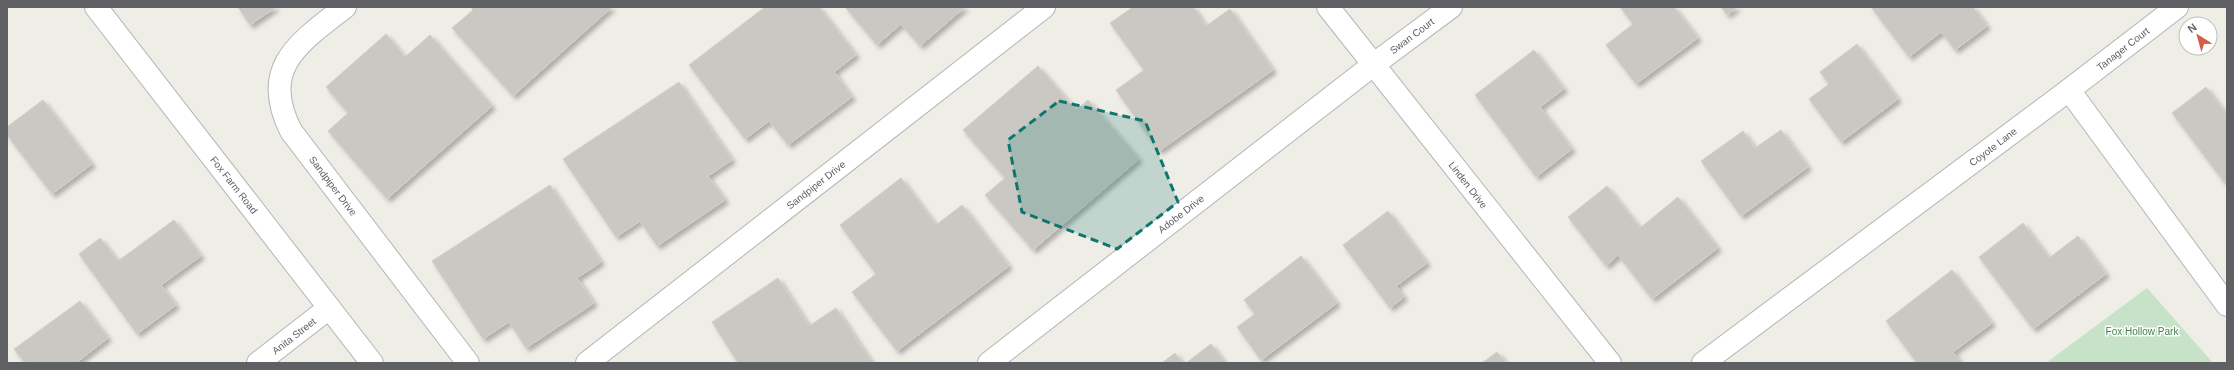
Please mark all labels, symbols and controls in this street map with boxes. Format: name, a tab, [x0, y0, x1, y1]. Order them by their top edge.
street label: Swan Court	[1388, 16, 1436, 56]
north arrow	[2178, 16, 2218, 56]
text: N	[2185, 21, 2199, 35]
street label: Tanager Court	[2095, 25, 2152, 73]
street label: Coyote Lane	[1967, 125, 2019, 168]
street label: Fox Farm Road	[208, 154, 260, 216]
street label: Sandpiper Drive	[307, 154, 359, 218]
street label: Sandpiper Drive	[784, 158, 848, 211]
street label: Linden Drive	[1446, 159, 1490, 211]
street label: Adobe Drive	[1156, 192, 1206, 235]
street label: Anita Street	[270, 315, 318, 356]
park label: Fox Hollow Park	[2106, 326, 2179, 337]

